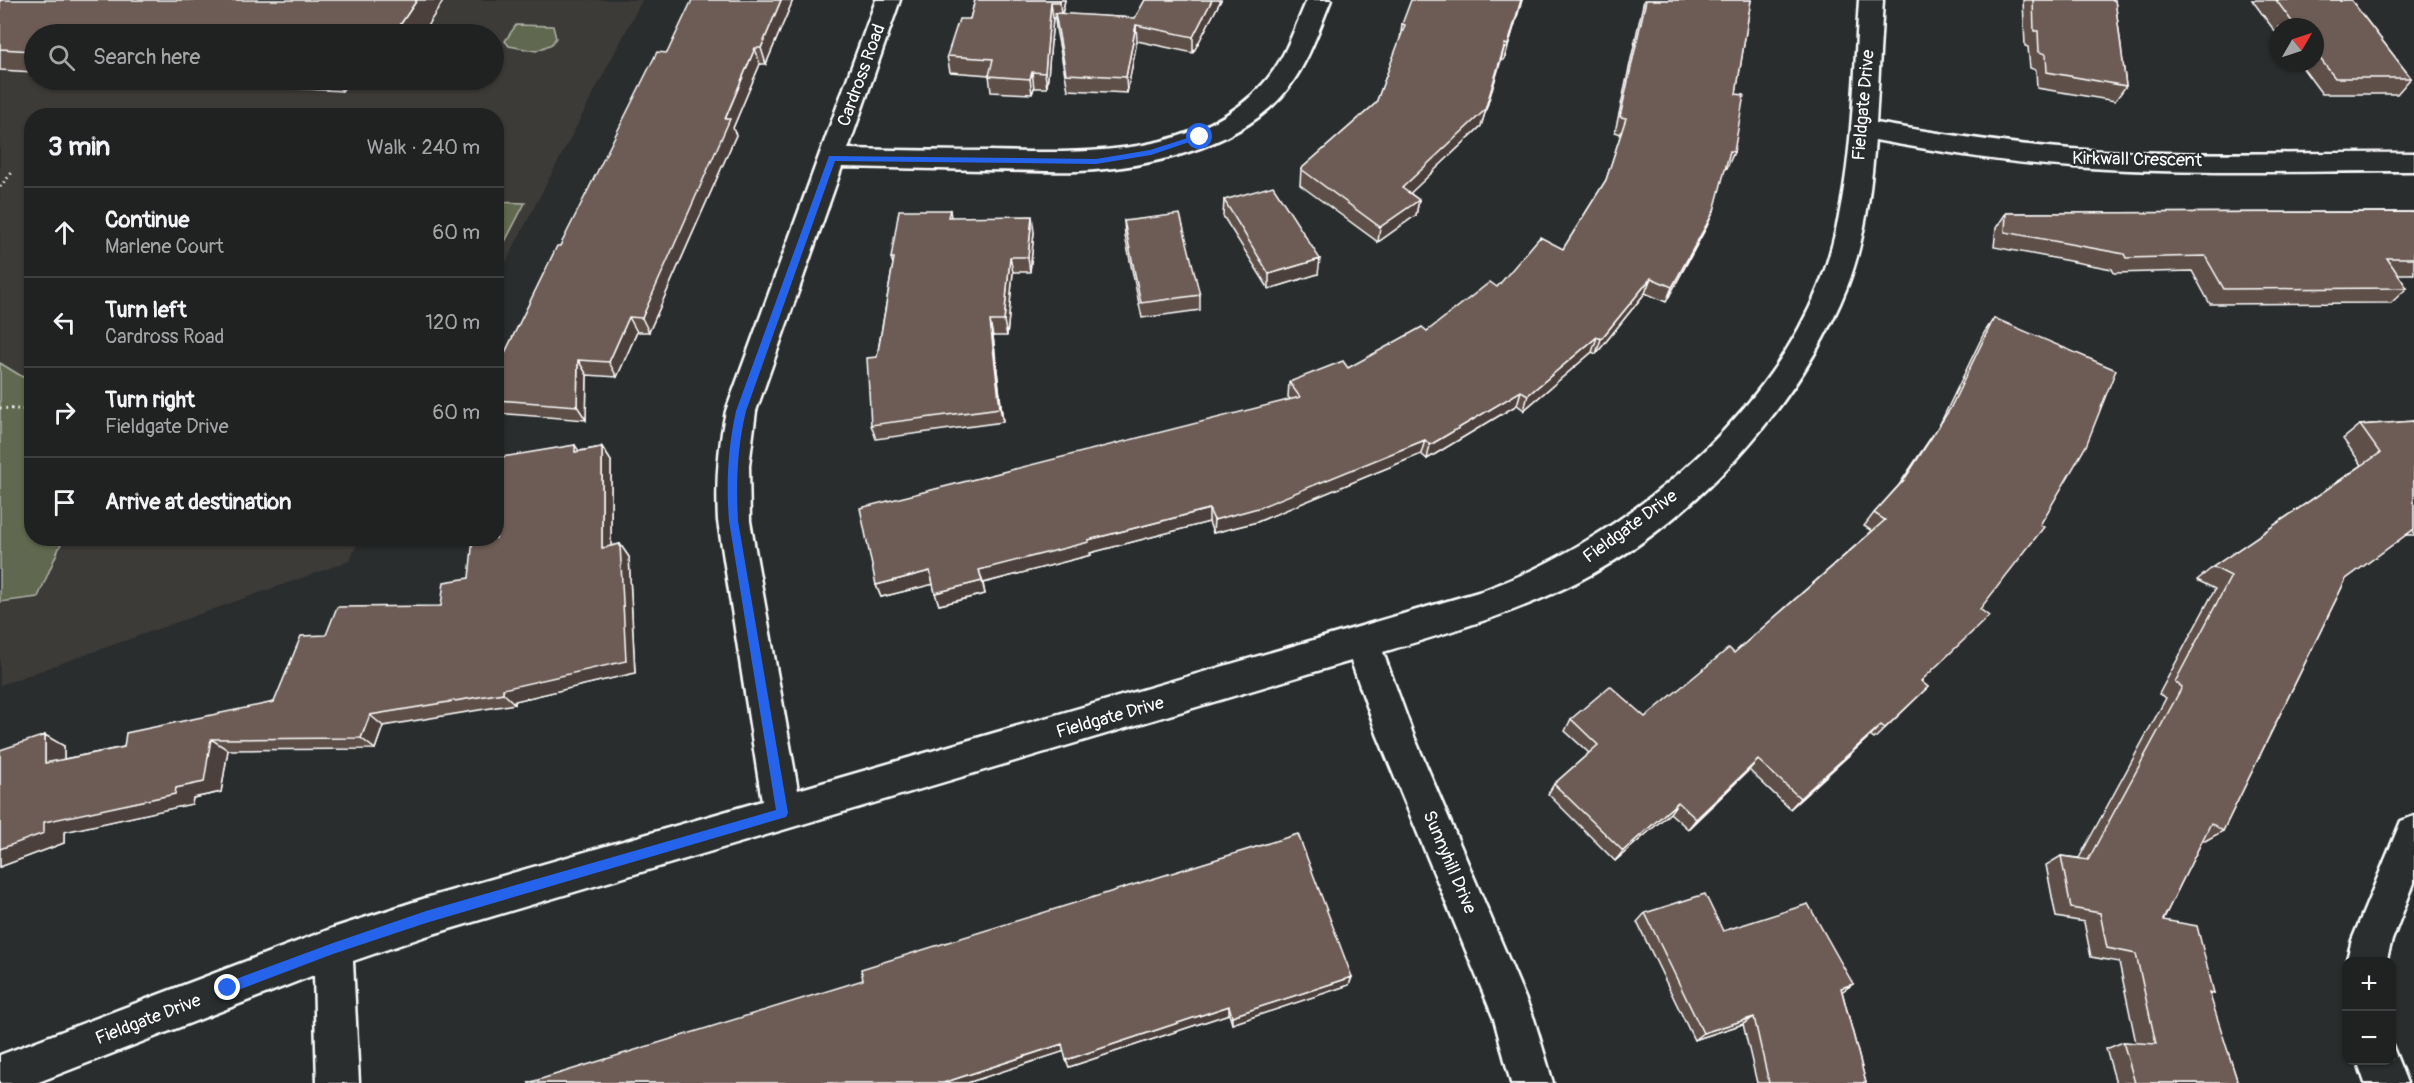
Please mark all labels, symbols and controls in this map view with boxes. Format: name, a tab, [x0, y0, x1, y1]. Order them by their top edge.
north arrow	[2270, 18, 2324, 72]
street label: Cardross Road	[832, 21, 891, 130]
search box	[24, 24, 504, 90]
icon: search	[45, 41, 78, 74]
text: Search here	[93, 43, 200, 71]
street label: Fieldgate Drive	[1847, 49, 1880, 161]
route start	[1186, 123, 1212, 149]
text: 3 min	[48, 131, 110, 163]
text: Walk · 240 m	[367, 135, 480, 160]
street label: Kirkwall Crescent	[2072, 147, 2203, 172]
text: Continue	[105, 206, 189, 234]
icon: ahead	[48, 216, 81, 249]
text: 60 m	[433, 220, 480, 245]
text: Marlene Court	[105, 234, 224, 259]
text: Turn left	[105, 296, 187, 324]
icon: left	[48, 306, 81, 339]
text: 120 m	[425, 310, 480, 335]
text: Cardross Road	[105, 324, 224, 349]
text: Turn right	[105, 386, 195, 414]
icon: right	[48, 396, 81, 429]
text: 60 m	[433, 400, 480, 425]
text: Fieldgate Drive	[105, 414, 229, 439]
street label: Fieldgate Drive	[1579, 484, 1682, 568]
icon: arrive	[48, 486, 81, 519]
text: Arrive at destination	[105, 488, 291, 516]
street label: Fieldgate Drive	[1053, 691, 1167, 744]
street label: Sunnyhill Drive	[1417, 807, 1482, 917]
map controls	[2342, 957, 2396, 1065]
button: +	[2342, 957, 2396, 1011]
route end	[214, 974, 240, 1000]
street label: Fieldgate Drive	[92, 989, 204, 1050]
button: −	[2342, 1011, 2396, 1065]

